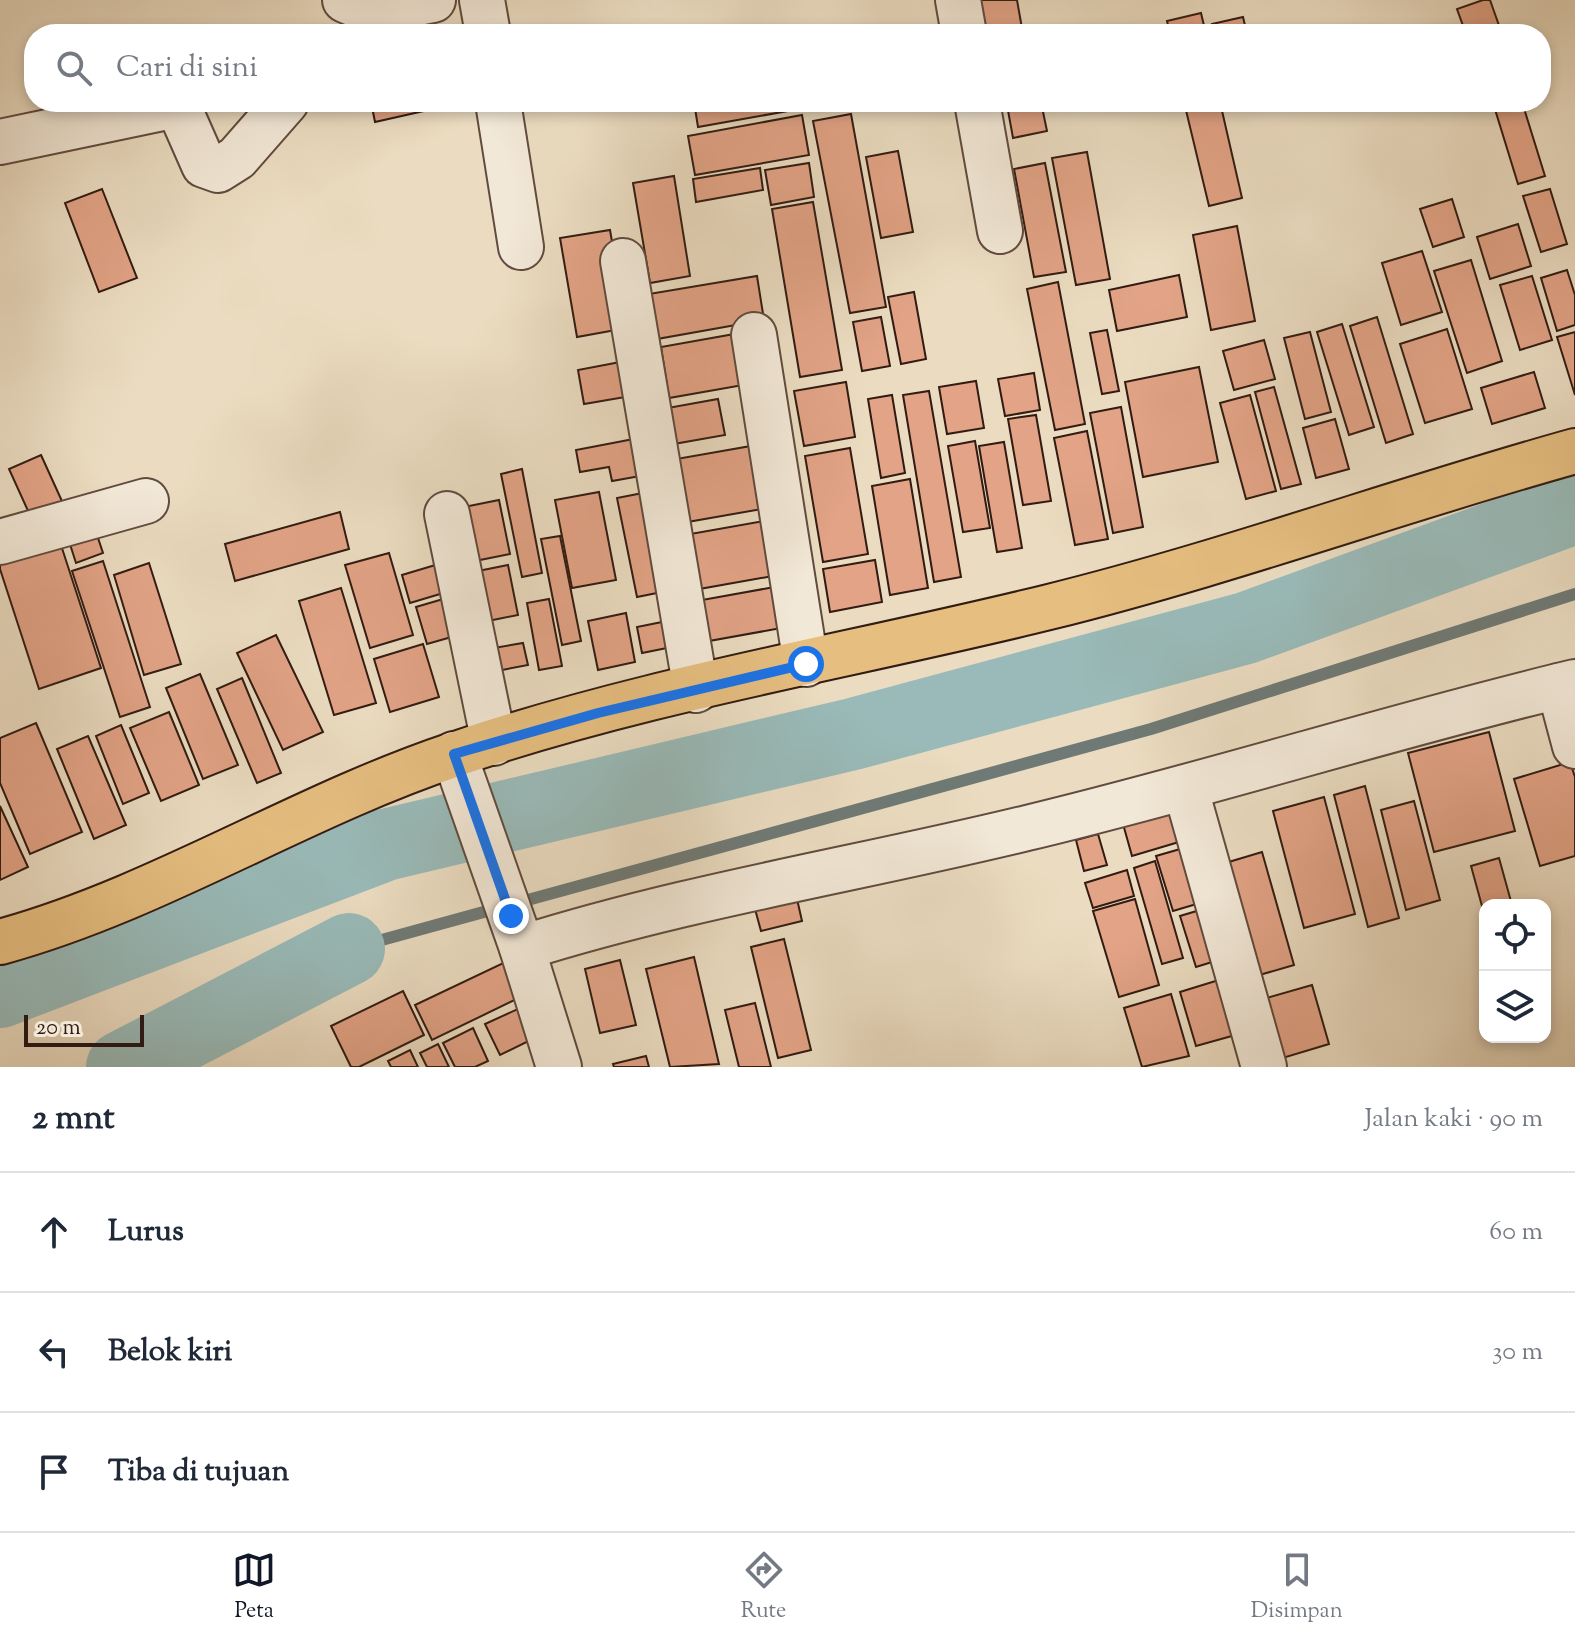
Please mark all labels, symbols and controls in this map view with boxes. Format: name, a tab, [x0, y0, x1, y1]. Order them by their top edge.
search box	[24, 24, 1551, 112]
icon: search	[52, 46, 96, 90]
text: Cari di sini	[116, 47, 258, 90]
route start	[788, 646, 824, 682]
route end	[493, 898, 529, 934]
map controls	[1479, 899, 1551, 1043]
button: locate	[1479, 899, 1551, 971]
button: layers	[1479, 971, 1551, 1043]
scale bar	[24, 1011, 144, 1047]
text: 20 m	[36, 1013, 81, 1045]
text: 2 mnt	[32, 1095, 115, 1144]
text: Jalan kaki · 90 m	[1365, 1101, 1543, 1138]
icon: ahead	[32, 1210, 76, 1254]
text: Lurus	[108, 1211, 184, 1254]
text: 60 m	[1489, 1214, 1543, 1251]
icon: left	[32, 1330, 76, 1374]
text: Belok kiri	[108, 1331, 232, 1374]
text: 30 m	[1492, 1334, 1543, 1371]
icon: arrive	[32, 1450, 76, 1494]
text: Tiba di tujuan	[108, 1451, 289, 1494]
tab: Peta	[232, 1548, 276, 1628]
tab: Rute	[741, 1548, 786, 1628]
tab: Disimpan	[1251, 1548, 1343, 1628]

